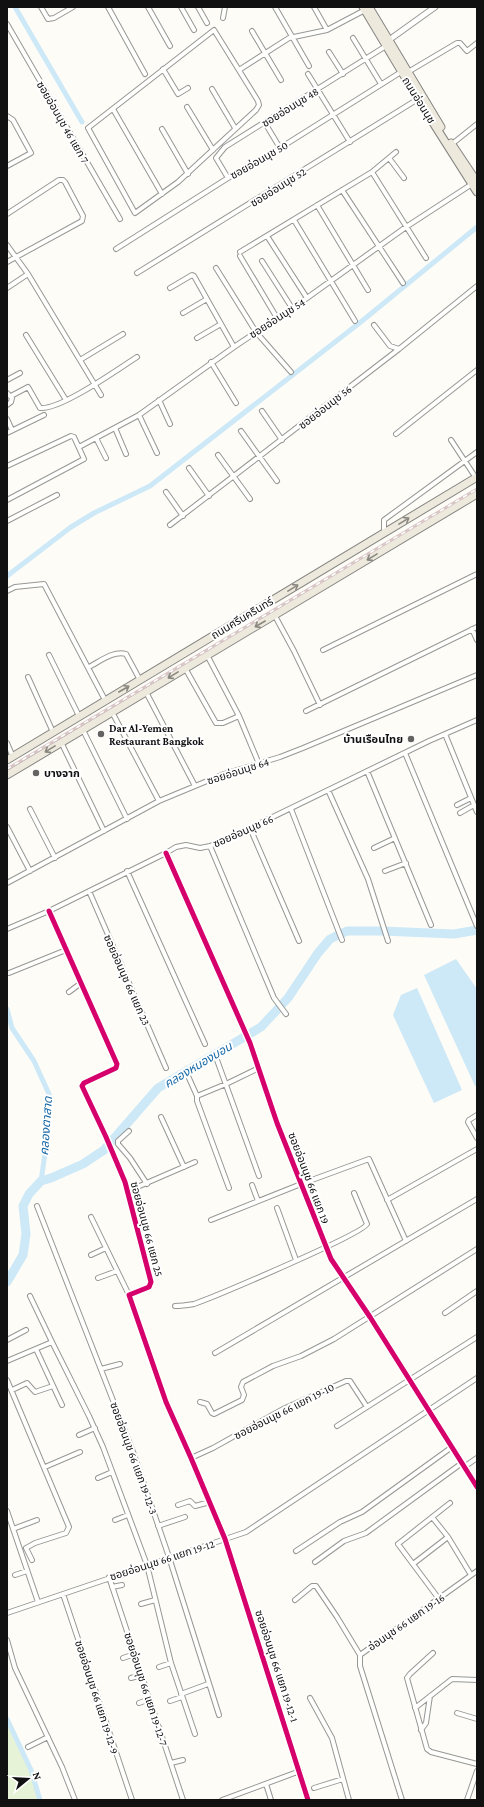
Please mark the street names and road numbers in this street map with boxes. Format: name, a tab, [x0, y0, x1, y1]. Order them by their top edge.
street label: ถนนอ่อนนุช	[399, 75, 438, 126]
street label: ซอยอ่อนนุช 46 แยก 7	[34, 79, 91, 166]
street label: ซอยอ่อนนุช 48	[259, 85, 321, 130]
street label: ซอยอ่อนนุช 50	[228, 139, 290, 182]
street label: ซอยอ่อนนุช 52	[248, 165, 309, 210]
street label: ซอยอ่อนนุช 54	[247, 295, 308, 341]
street label: ซอยอ่อนนุช 56	[296, 383, 355, 432]
street label: ถนนศรีนครินทร์	[209, 595, 276, 641]
street label: ซอยอ่อนนุช 64	[206, 755, 271, 788]
street label: ซอยอ่อนนุช 66	[211, 812, 275, 850]
street label: ซอยอ่อนนุช 66 แยก 23	[101, 933, 152, 1028]
street label: ซอยอ่อนนุช 66 แยก 19	[285, 1131, 332, 1226]
street label: ซอยอ่อนนุช 66 แยก 25	[128, 1180, 165, 1278]
street label: ซอยอ่อนนุช 66 แยก 19-10	[232, 1381, 336, 1442]
street label: ซอยอ่อนนุช 66 แยก 19-12-3	[107, 1400, 160, 1516]
street label: ซอยอ่อนนุช 66 แยก 19-12	[108, 1537, 216, 1584]
street label: อ่อนนุช 66 แยก 19-16	[365, 1591, 447, 1654]
street label: ซอยอ่อนนุช 66 แยก 19-12-1	[252, 1609, 301, 1724]
street label: ซอยอ่อนนุช 66 แยก 19-12-7	[121, 1631, 170, 1747]
street label: ซอยอ่อนนุช 66 แยก 19-12-9	[72, 1639, 121, 1756]

